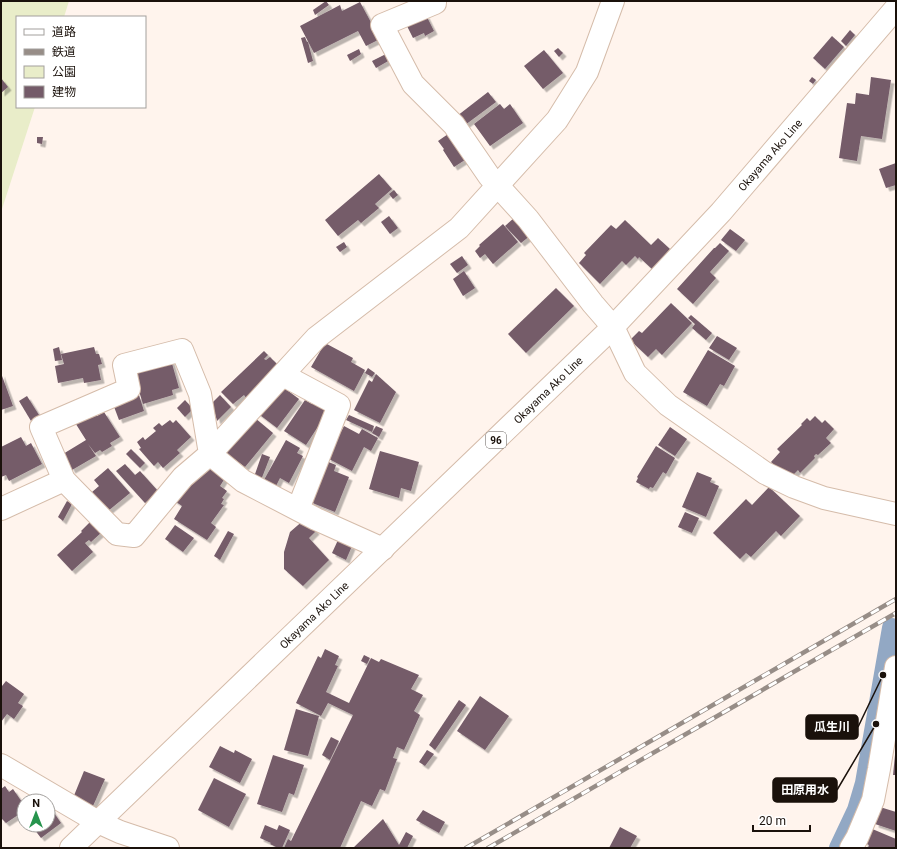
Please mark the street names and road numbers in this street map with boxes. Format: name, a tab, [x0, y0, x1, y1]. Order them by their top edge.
street label: Okayama Ako Line	[736, 117, 805, 194]
street label: Okayama Ako Line	[511, 354, 586, 427]
road number: 96	[486, 432, 506, 448]
street label: Okayama Ako Line	[277, 579, 352, 652]

